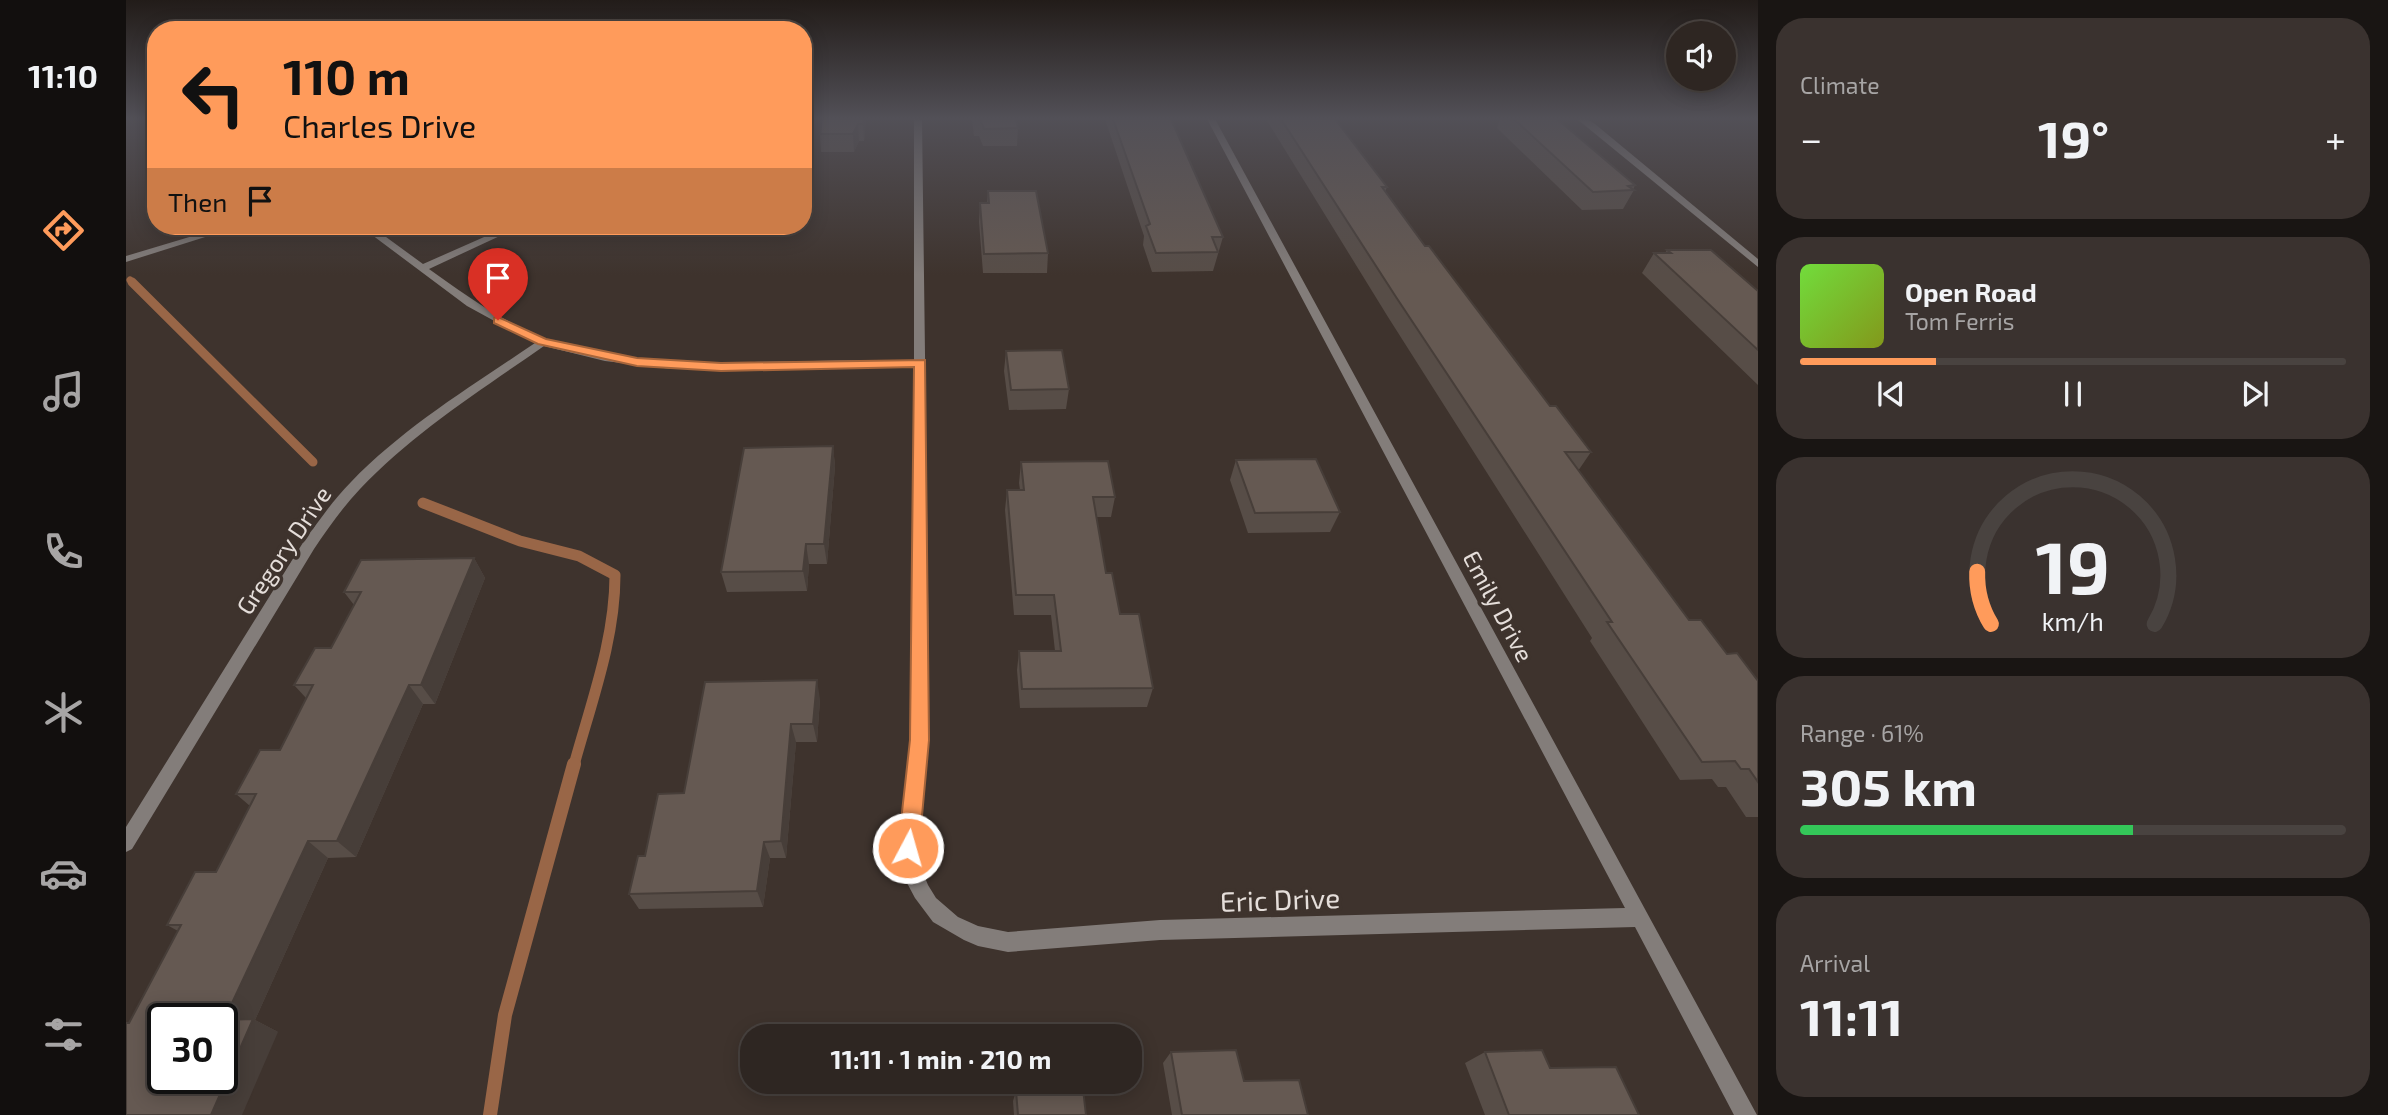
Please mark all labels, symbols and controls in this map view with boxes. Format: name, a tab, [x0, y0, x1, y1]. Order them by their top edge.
map controls	[1666, 21, 1736, 91]
button: sound	[1666, 21, 1736, 91]
text: 110 m	[283, 46, 410, 105]
icon: left	[168, 49, 259, 140]
text: 11:10	[28, 56, 98, 94]
text: Climate	[1800, 71, 1880, 99]
text: Charles Drive	[283, 106, 476, 144]
text: 19°	[2038, 106, 2109, 168]
text: −	[1800, 115, 1822, 161]
text: +	[2325, 115, 2346, 161]
icon: arrive	[241, 182, 279, 220]
text: Then	[168, 186, 227, 217]
icon: directions	[39, 206, 88, 255]
pin	[468, 248, 528, 320]
icon: arrive	[479, 259, 517, 297]
text: Open Road	[1905, 276, 2037, 307]
text: Tom Ferris	[1905, 307, 2014, 335]
icon: music	[39, 367, 88, 416]
icon: previous	[1872, 375, 1910, 413]
icon: pause	[2054, 375, 2092, 413]
icon: next	[2236, 375, 2274, 413]
street label: Gregory Drive	[230, 480, 336, 620]
text: 19	[2036, 521, 2110, 609]
icon: phone	[39, 527, 88, 576]
street label: Emily Drive	[1458, 546, 1540, 666]
text: km/h	[2042, 605, 2104, 635]
icon: climate	[39, 688, 88, 737]
text: Range · 61%	[1800, 719, 1924, 747]
text: 305 km	[1800, 754, 1977, 816]
position arrow	[871, 811, 945, 885]
icon: car	[39, 849, 88, 898]
street label: Eric Drive	[1219, 880, 1341, 918]
text: Arrival	[1800, 949, 1870, 977]
text: 11:11	[1800, 984, 1903, 1046]
speed limit sign: 30	[147, 1003, 238, 1094]
icon: filters	[39, 1010, 88, 1059]
text: 11:11 · 1 min · 210 m	[831, 1043, 1051, 1074]

